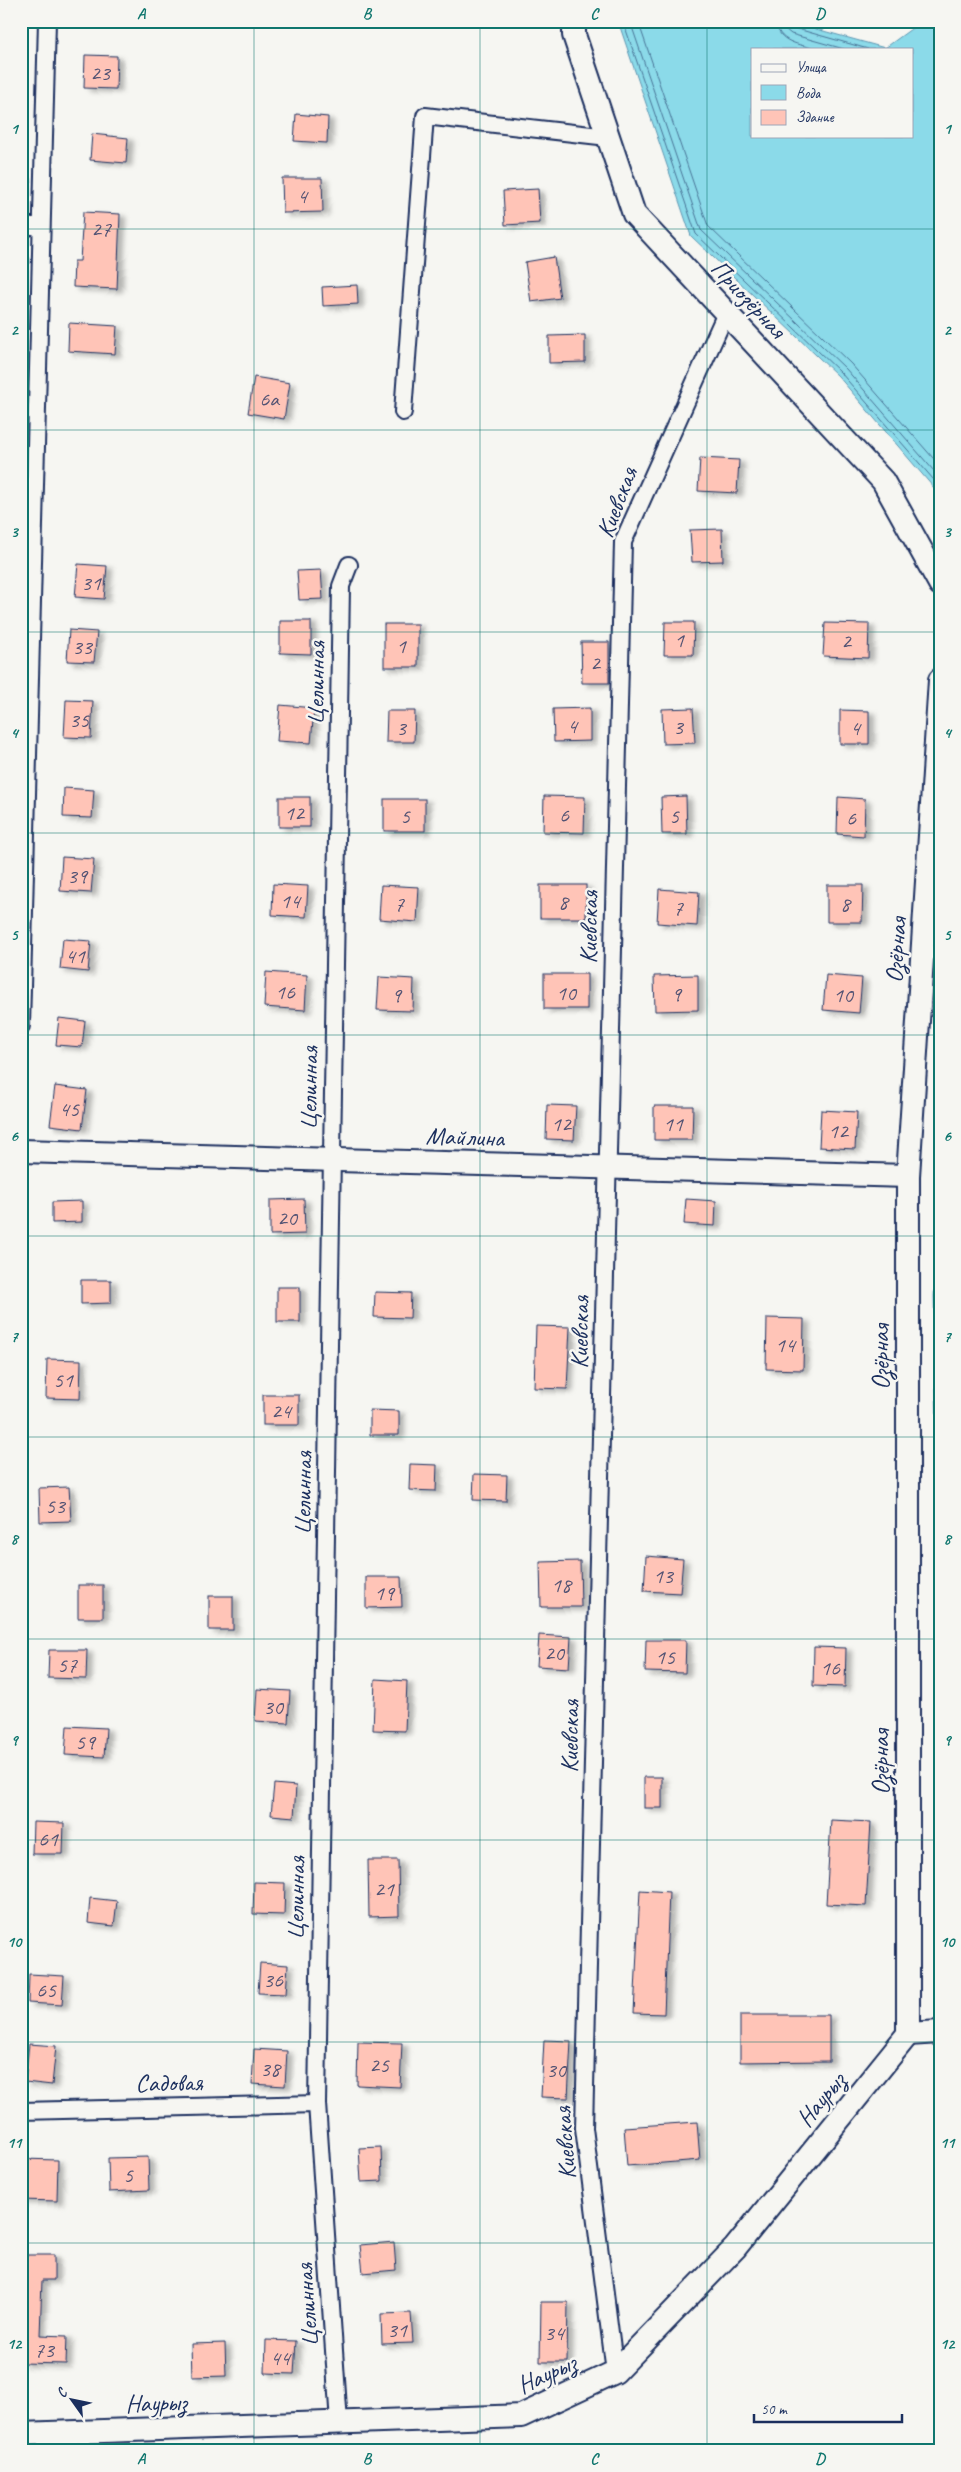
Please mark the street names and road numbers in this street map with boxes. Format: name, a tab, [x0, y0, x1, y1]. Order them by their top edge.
street label: Приозёрная	[704, 253, 794, 346]
street label: Киевская	[589, 462, 645, 542]
street label: Целинная	[299, 640, 333, 725]
street label: Киевская	[572, 889, 606, 964]
street label: Озёрная	[878, 914, 915, 984]
street label: Целинная	[292, 1045, 326, 1130]
street label: Майлина	[425, 1120, 507, 1154]
street label: Киевская	[563, 1294, 597, 1369]
street label: Озёрная	[865, 1322, 898, 1390]
street label: Целинная	[286, 1450, 320, 1535]
street label: Киевская	[553, 1698, 587, 1773]
street label: Озёрная	[865, 1727, 898, 1795]
street label: Целинная	[279, 1855, 313, 1940]
street label: Наурыз	[789, 2064, 855, 2134]
street label: Садовая	[135, 2066, 204, 2100]
street label: Киевская	[546, 2104, 584, 2181]
street label: Целинная	[288, 2261, 326, 2348]
street label: Наурыз	[512, 2346, 583, 2402]
street label: Наурыз	[125, 2386, 189, 2421]

